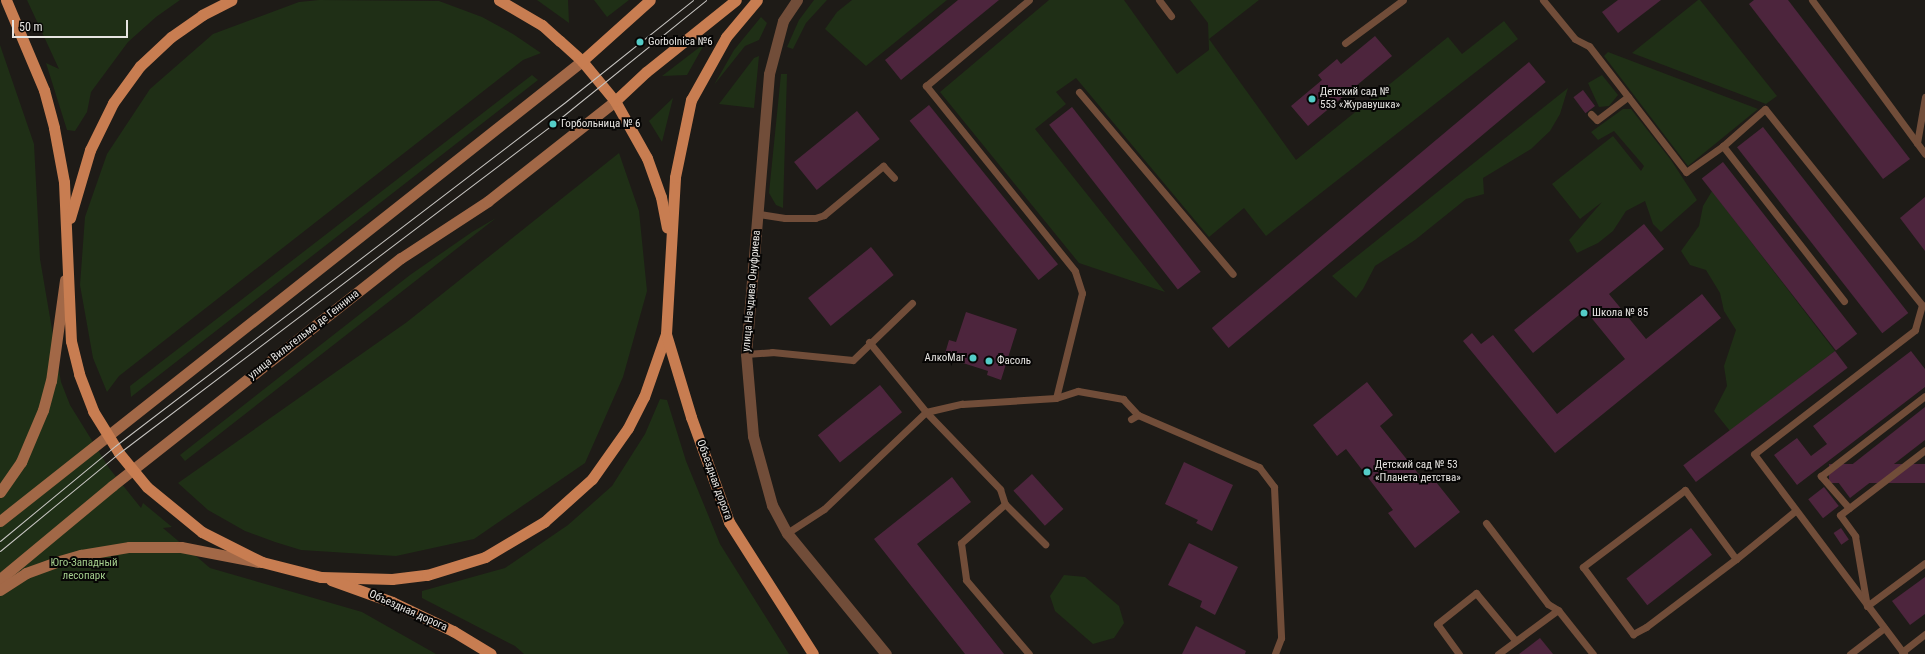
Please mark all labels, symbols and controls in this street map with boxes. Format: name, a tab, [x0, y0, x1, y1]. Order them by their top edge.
scale bar	[14, 12, 130, 38]
text: 50 m	[19, 20, 43, 34]
place label: Gorbolnica №6	[648, 35, 713, 49]
marker: Gorbolnica №6	[635, 37, 645, 47]
place label: Детский сад № 553 «Журавушка»	[1320, 86, 1400, 112]
marker: Детский сад № 553 «Журавушка»	[1307, 94, 1317, 104]
place label: Горбольница № 6	[561, 117, 640, 131]
marker: Горбольница № 6	[548, 119, 558, 129]
street label: улица Начдива Онуфриева	[740, 230, 764, 352]
street label: улица Вильгельма де Геннина	[246, 288, 362, 382]
place label: Школа № 85	[1592, 306, 1648, 320]
marker: Школа № 85	[1579, 308, 1589, 318]
place label: АлкоМаг	[925, 351, 965, 365]
marker: АлкоМаг	[968, 353, 978, 363]
place label: Фасоль	[997, 354, 1031, 368]
marker: Фасоль	[984, 356, 994, 366]
street label: Объездная дорога	[693, 438, 735, 522]
place label: Детский сад № 53 «Планета детства»	[1375, 459, 1461, 485]
marker: Детский сад № 53 «Планета детства»	[1362, 467, 1372, 477]
park label: Юго-Западный лесопарк	[50, 557, 118, 583]
street label: Объездная дорога	[367, 588, 449, 634]

